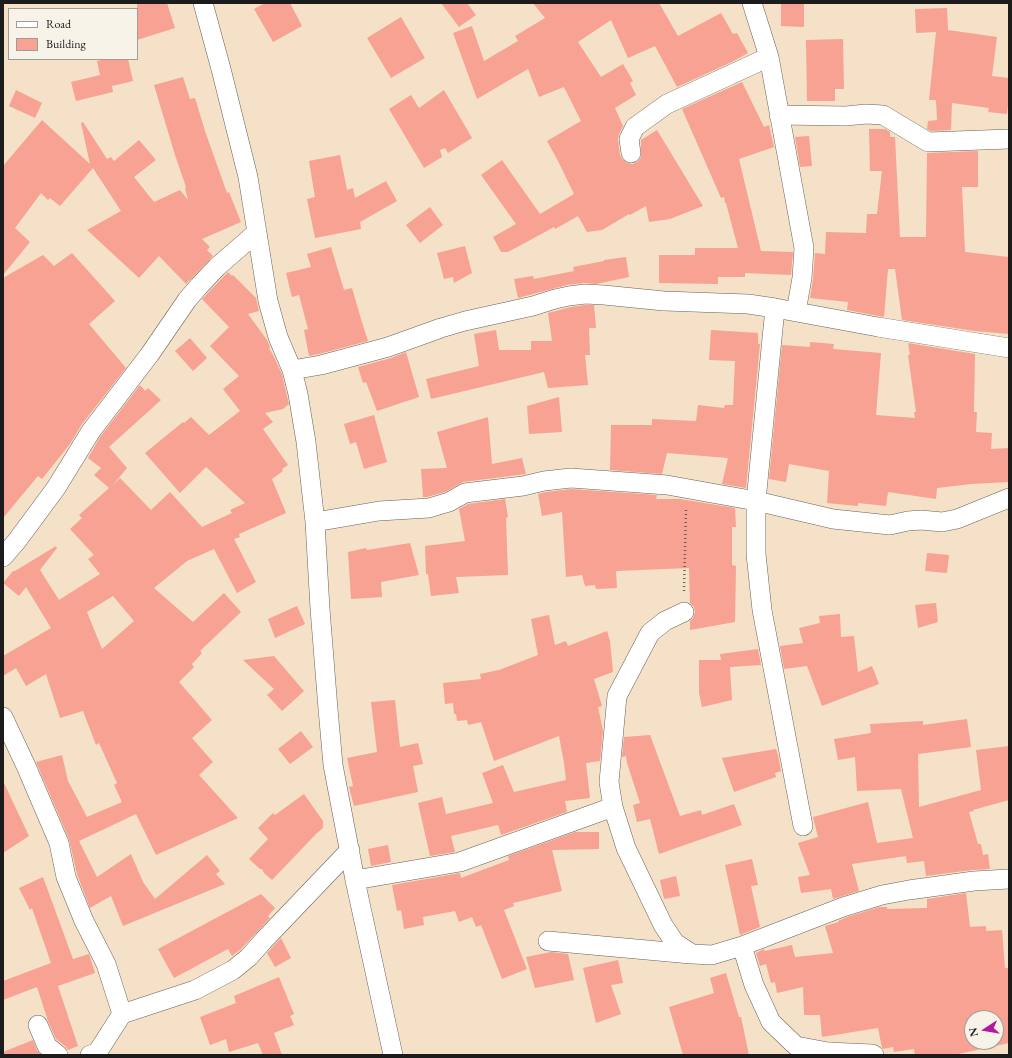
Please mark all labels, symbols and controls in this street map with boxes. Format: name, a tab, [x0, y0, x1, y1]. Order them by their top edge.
legend	[8, 8, 138, 60]
text: Road	[46, 16, 71, 32]
text: Building	[46, 36, 86, 52]
north arrow	[964, 1010, 1004, 1050]
text: N	[965, 1026, 981, 1038]

